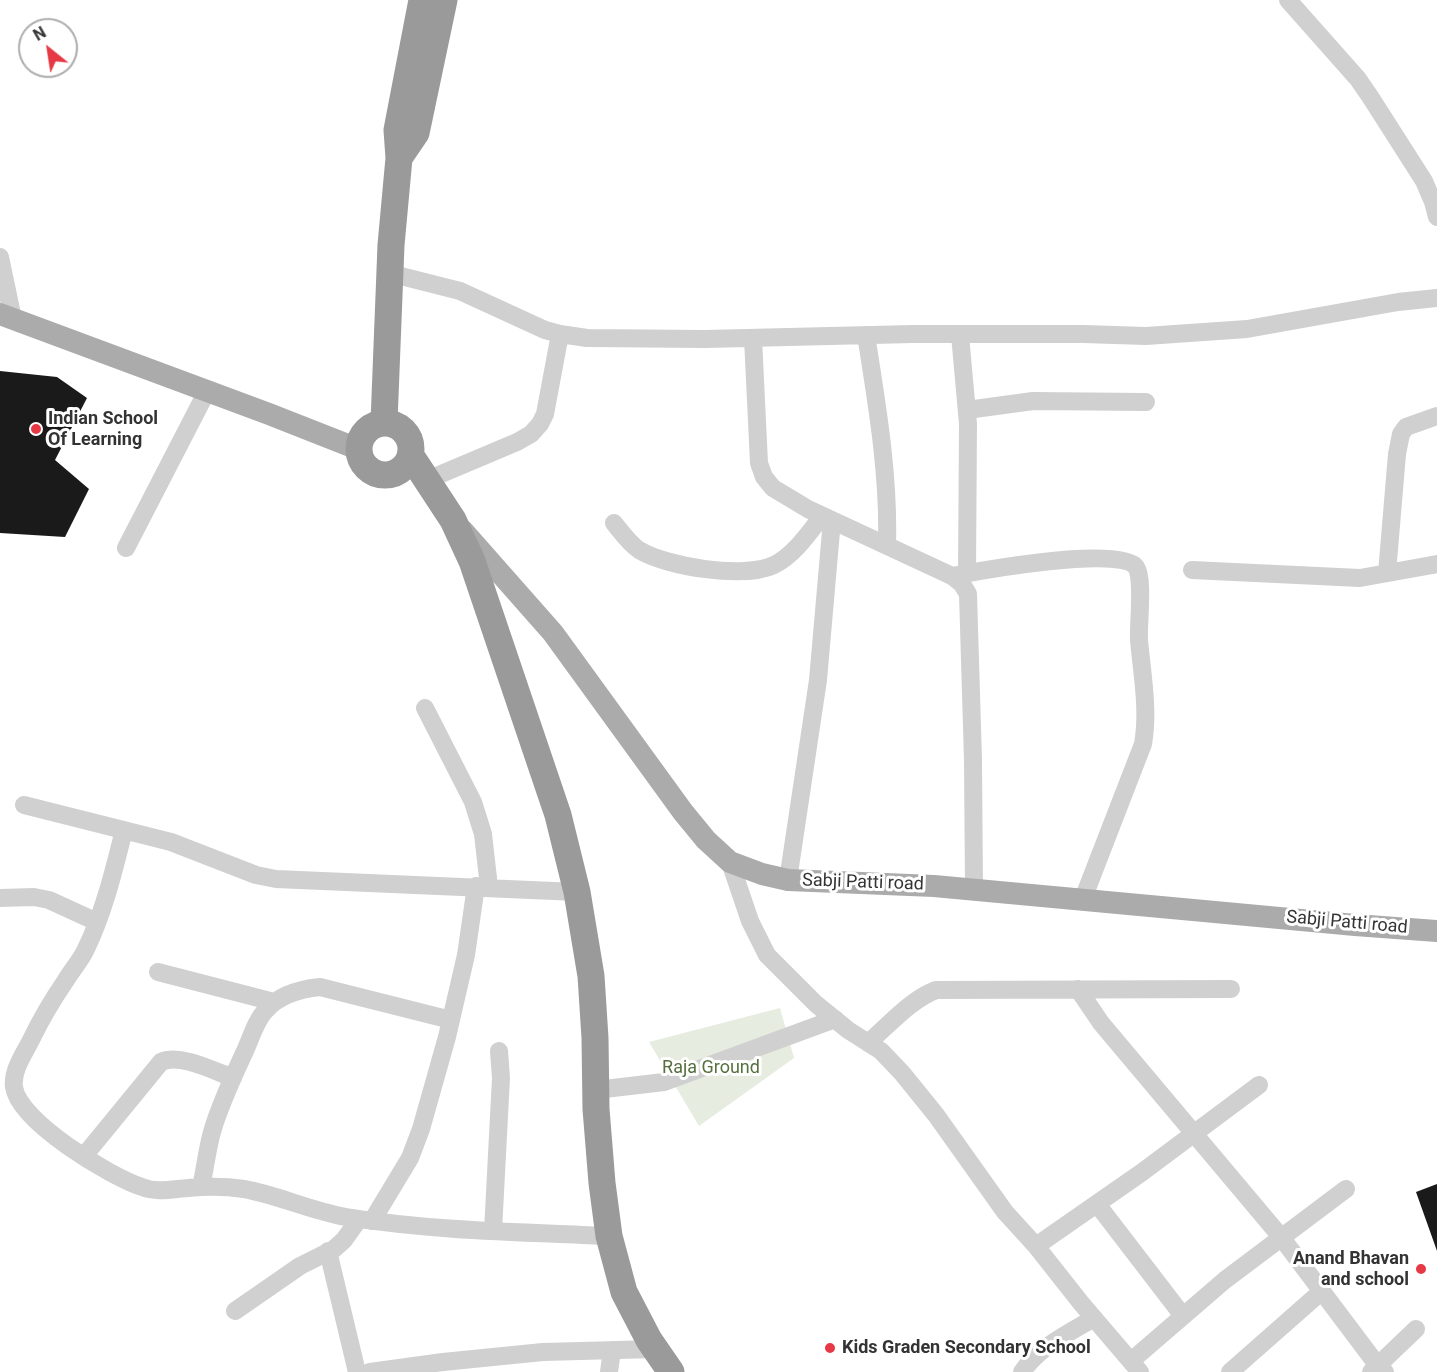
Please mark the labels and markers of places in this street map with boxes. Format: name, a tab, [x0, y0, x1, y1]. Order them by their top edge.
place label: Indian School Of Learning	[48, 408, 158, 450]
marker: Indian School Of Learning	[29, 422, 43, 436]
place label: Anand Bhavan and school	[1293, 1248, 1409, 1290]
marker: Anand Bhavan and school	[1414, 1262, 1428, 1276]
place label: Kids Graden Secondary School	[842, 1337, 1091, 1359]
marker: Kids Graden Secondary School	[823, 1341, 837, 1355]

